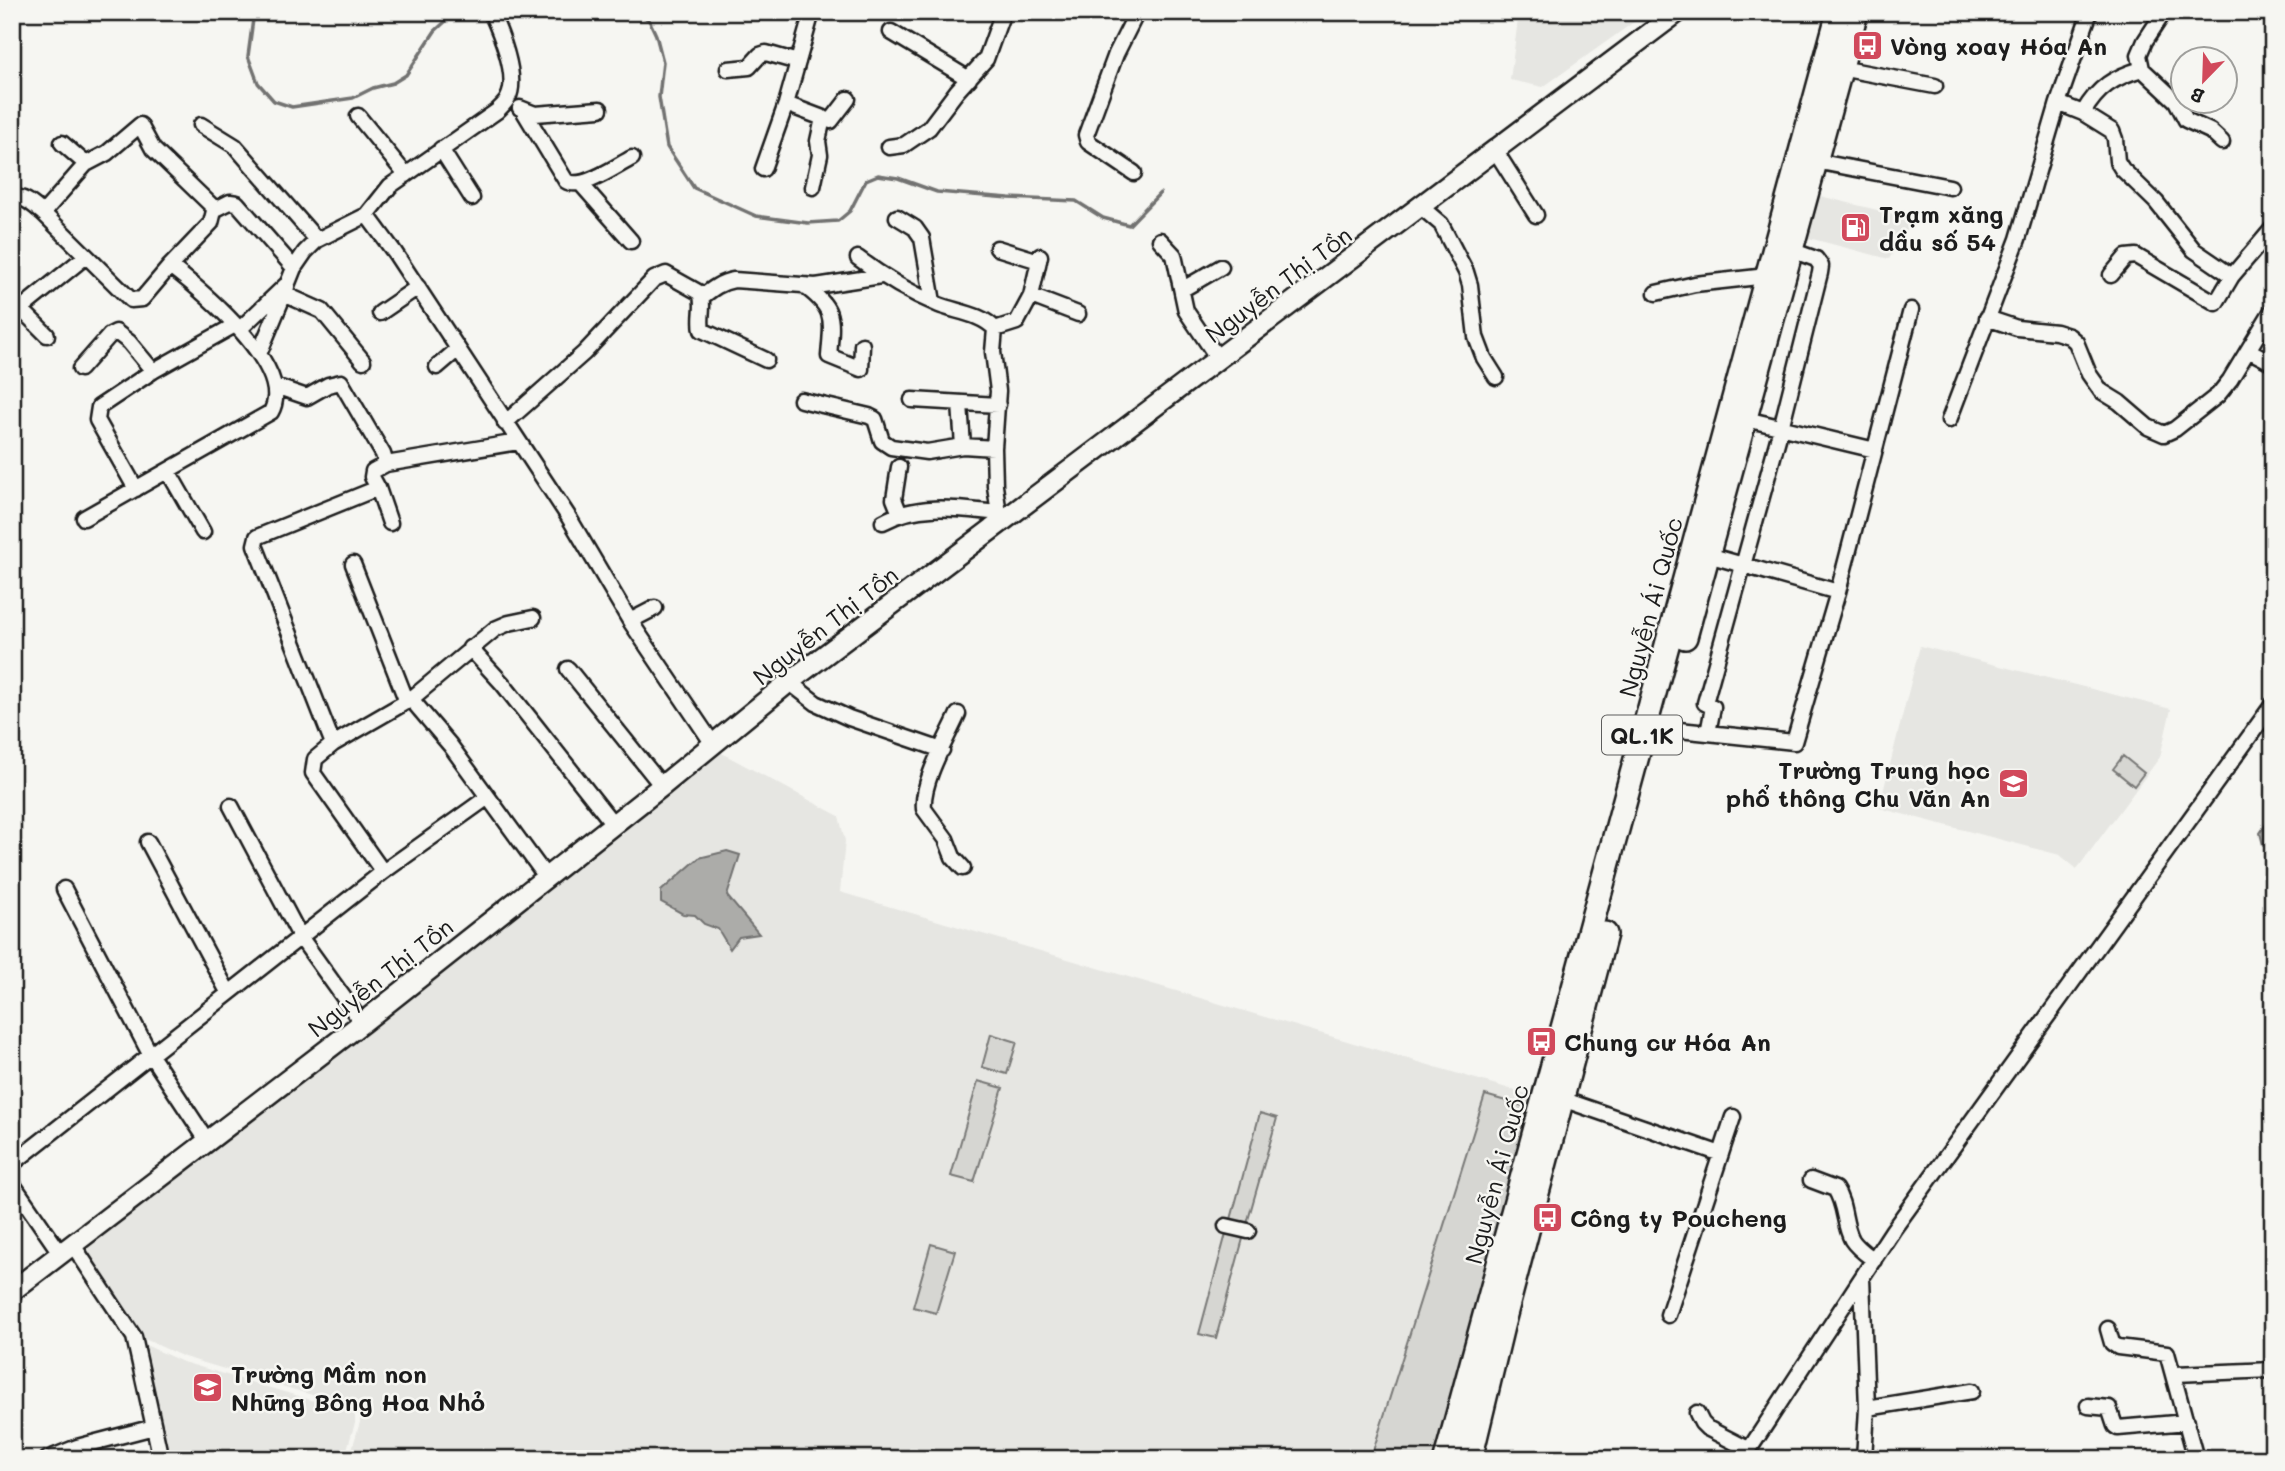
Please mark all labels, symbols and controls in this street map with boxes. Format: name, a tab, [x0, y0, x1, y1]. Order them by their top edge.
bus stop icon: Vòng xoay Hóa An	[1850, 28, 1884, 62]
place label: Vòng xoay Hóa An	[1890, 30, 2107, 61]
north arrow	[2170, 46, 2240, 116]
text: B	[2186, 82, 2208, 110]
place label: Trạm xăng dầu số 54	[1879, 198, 2004, 257]
fuel station icon: Trạm xăng dầu số 54	[1839, 210, 1873, 244]
street label: Nguyễn Thị Tồn	[1198, 219, 1358, 349]
street label: Nguyễn Ái Quốc	[1611, 514, 1689, 700]
street label: Nguyễn Thị Tồn	[746, 559, 904, 691]
road number: QL.1K	[1602, 716, 1682, 754]
place label: Trường Trung học phổ thông Chu Văn An	[1726, 754, 1990, 813]
school or university icon: Trường Trung học phổ thông Chu Văn An	[1996, 766, 2030, 800]
street label: Nguyễn Thị Tồn	[301, 911, 459, 1043]
bus stop icon: Chung cư Hóa An	[1524, 1024, 1558, 1058]
place label: Chung cư Hóa An	[1564, 1026, 1771, 1057]
street label: Nguyễn Ái Quốc	[1457, 1081, 1535, 1267]
bus stop icon: Công ty Poucheng	[1530, 1200, 1564, 1234]
place label: Công ty Poucheng	[1570, 1202, 1787, 1233]
place label: Trường Mầm non Những Bông Hoa Nhỏ	[231, 1358, 485, 1417]
school or university icon: Trường Mầm non Những Bông Hoa Nhỏ	[191, 1370, 225, 1404]

